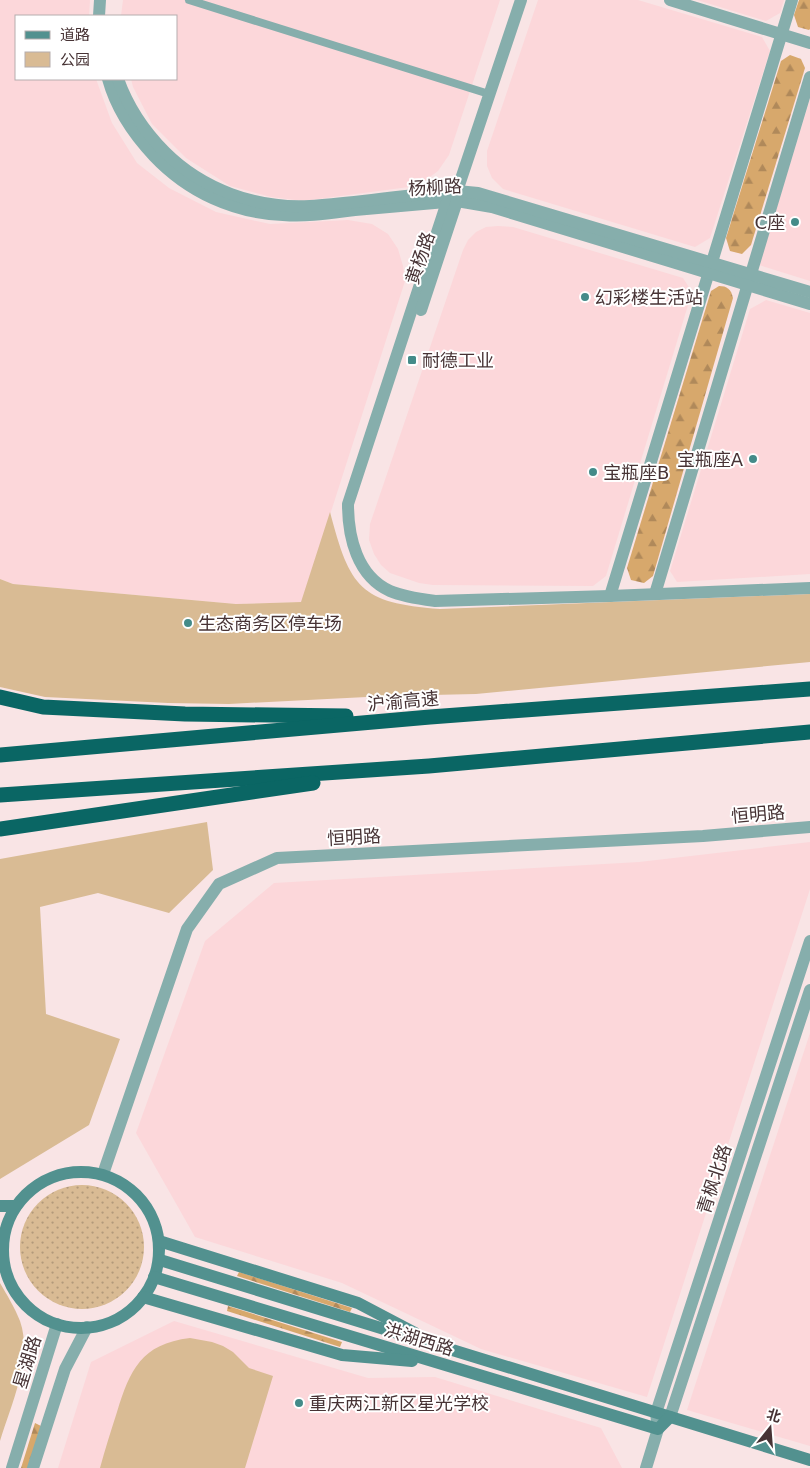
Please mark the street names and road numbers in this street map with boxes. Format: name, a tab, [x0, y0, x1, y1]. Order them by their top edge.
street label: 杨柳路	[407, 175, 463, 199]
street label: 黄杨路	[401, 229, 439, 287]
street label: 沪渝高速	[366, 687, 440, 715]
street label: 恒明路	[730, 801, 786, 827]
street label: 恒明路	[326, 825, 382, 849]
street label: 青枫北路	[693, 1142, 735, 1216]
street label: 洪湖西路	[382, 1318, 456, 1360]
street label: 星湖路	[9, 1333, 45, 1391]

